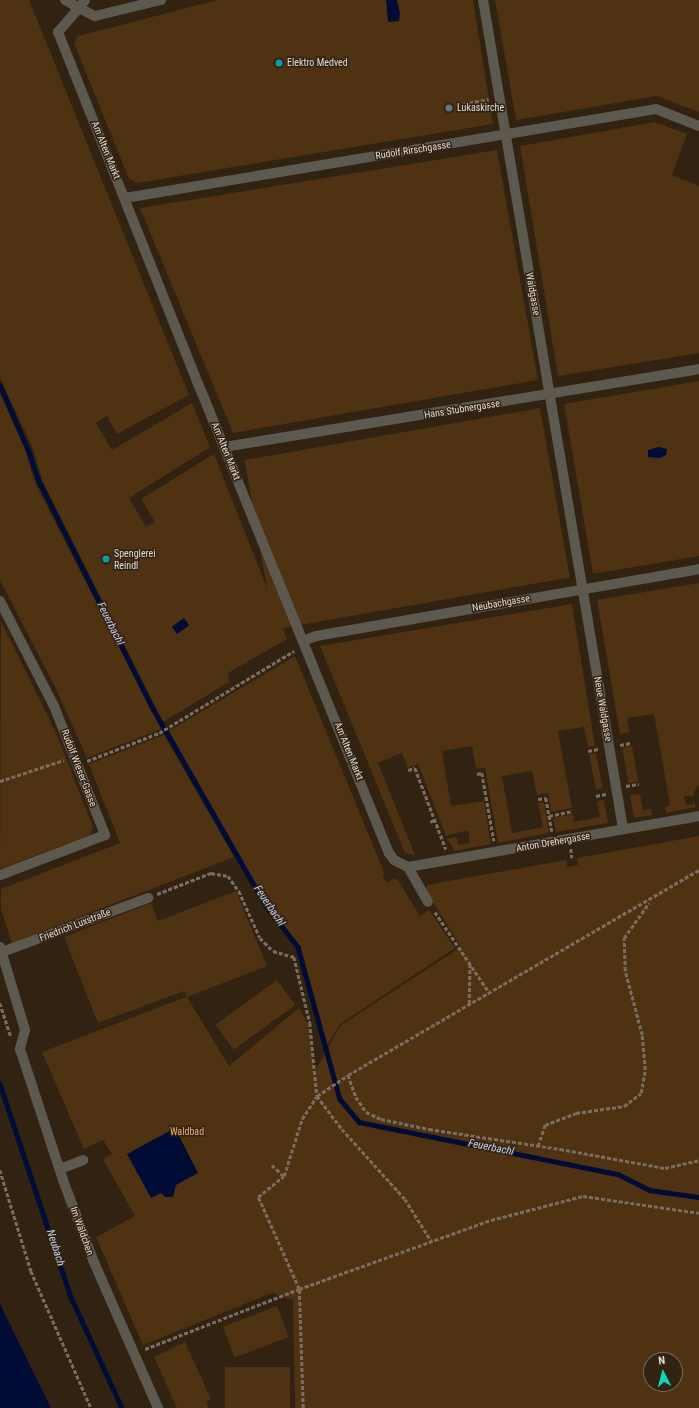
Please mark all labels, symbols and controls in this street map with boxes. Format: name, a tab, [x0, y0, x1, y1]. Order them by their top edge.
place label: Elektro Medved	[287, 57, 348, 69]
marker: Elektro Medved	[274, 58, 284, 68]
place label: Lukaskirche	[457, 102, 504, 114]
marker: Lukaskirche	[444, 103, 454, 113]
street label: Am Alten Markt	[89, 119, 123, 181]
street label: Rudolf Rirschgasse	[374, 138, 452, 162]
street label: Waldgasse	[523, 272, 543, 316]
street label: Hans Stubnergasse	[423, 397, 501, 421]
street label: Am Alten Markt	[209, 420, 243, 482]
place label: Spenglerei Reindl	[114, 547, 155, 570]
marker: Spenglerei Reindl	[101, 554, 111, 564]
street label: Neubachgasse	[471, 592, 531, 614]
water label: Feuerbachl	[94, 600, 126, 648]
street label: Neue Waldgasse	[591, 676, 615, 742]
street label: Am Alten Markt	[332, 720, 366, 782]
street label: Rudolf Wieser-Gasse	[59, 728, 99, 808]
street label: Anton Drehergasse	[515, 830, 591, 854]
water label: Feuerbachl	[251, 883, 287, 929]
street label: Friedrich Luxstraße	[38, 906, 112, 944]
park label: Waldbad	[170, 1126, 204, 1138]
water label: Feuerbachl	[467, 1137, 515, 1159]
street label: Im Wäldchen	[68, 1205, 96, 1257]
water label: Neubach	[43, 1228, 67, 1268]
north arrow	[643, 1352, 683, 1392]
text: N	[658, 1354, 666, 1367]

